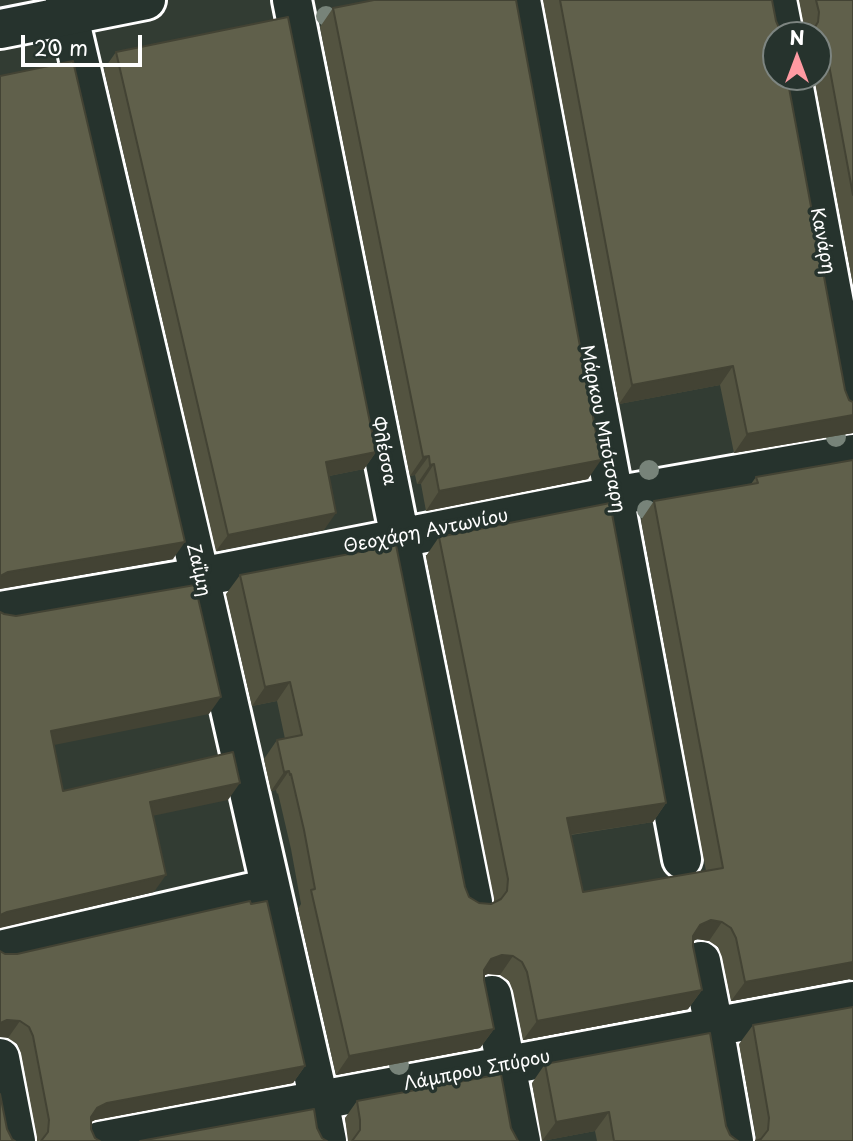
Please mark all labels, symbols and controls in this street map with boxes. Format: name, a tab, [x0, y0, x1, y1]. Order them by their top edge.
scale bar	[24, 21, 145, 65]
north arrow	[762, 21, 832, 91]
text: N	[789, 23, 805, 51]
text: 20 m	[34, 31, 88, 63]
street label: Κανάρη	[805, 206, 839, 276]
street label: Μάρκου Μπότσαρη	[575, 343, 629, 515]
street label: Φλέσσα	[366, 415, 400, 487]
street label: Θεοχάρη Αντωνίου	[342, 505, 510, 559]
street label: Ζαΐμη	[181, 541, 215, 599]
street label: Λάμπρου Σπύρου	[402, 1046, 552, 1096]

